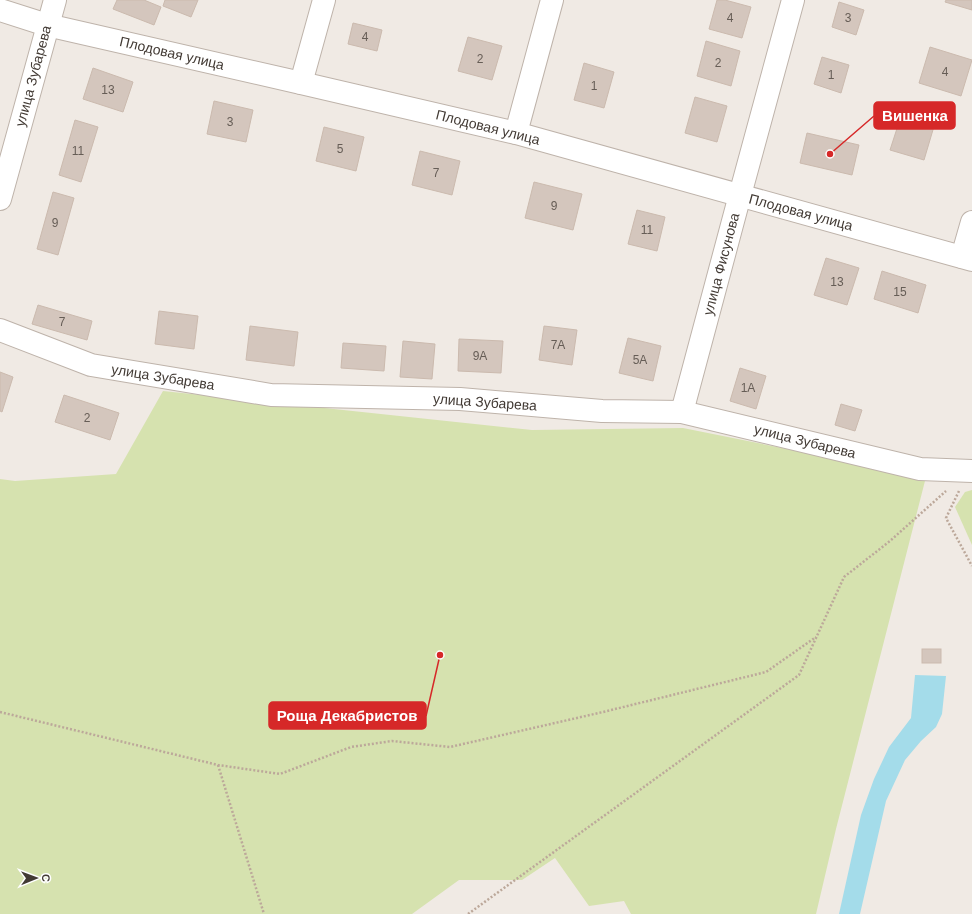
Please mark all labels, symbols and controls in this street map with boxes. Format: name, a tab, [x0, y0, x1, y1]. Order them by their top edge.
house number: 4	[727, 11, 734, 25]
house number: 3	[845, 11, 852, 25]
street label: улица Зубарева	[12, 23, 54, 128]
house number: 4	[362, 30, 369, 44]
street label: Плодовая улица	[118, 33, 226, 73]
house number: 2	[477, 52, 484, 66]
house number: 2	[715, 56, 722, 70]
house number: 4	[942, 65, 949, 79]
house number: 1	[828, 68, 835, 82]
house number: 1	[591, 79, 598, 93]
house number: 13	[101, 83, 115, 97]
callout: Вишенка	[874, 102, 955, 129]
street label: Плодовая улица	[434, 106, 542, 148]
text: Вишенка	[882, 107, 949, 124]
house number: 3	[227, 115, 234, 129]
house number: 5	[337, 142, 344, 156]
house number: 11	[72, 144, 85, 158]
house number: 7	[433, 166, 440, 180]
street label: Плодовая улица	[747, 190, 855, 234]
house number: 9	[551, 199, 558, 213]
street label: улица Фисунова	[700, 211, 742, 317]
house number: 9	[52, 216, 59, 230]
house number: 11	[641, 223, 654, 237]
house number: 13	[830, 275, 844, 289]
house number: 15	[893, 285, 907, 299]
house number: 7	[59, 315, 66, 329]
house number: 7А	[551, 338, 565, 352]
house number: 9А	[473, 349, 487, 363]
house number: 5А	[633, 353, 647, 367]
street label: улица Зубарева	[110, 361, 216, 393]
house number: 1А	[741, 381, 755, 395]
street label: улица Зубарева	[433, 390, 538, 414]
house number: 2	[84, 411, 91, 425]
street label: улица Зубарева	[753, 421, 858, 461]
callout: Роща Декабристов	[269, 702, 426, 729]
text: Роща Декабристов	[277, 707, 417, 724]
north arrow	[16, 858, 56, 898]
text: С	[40, 874, 52, 882]

